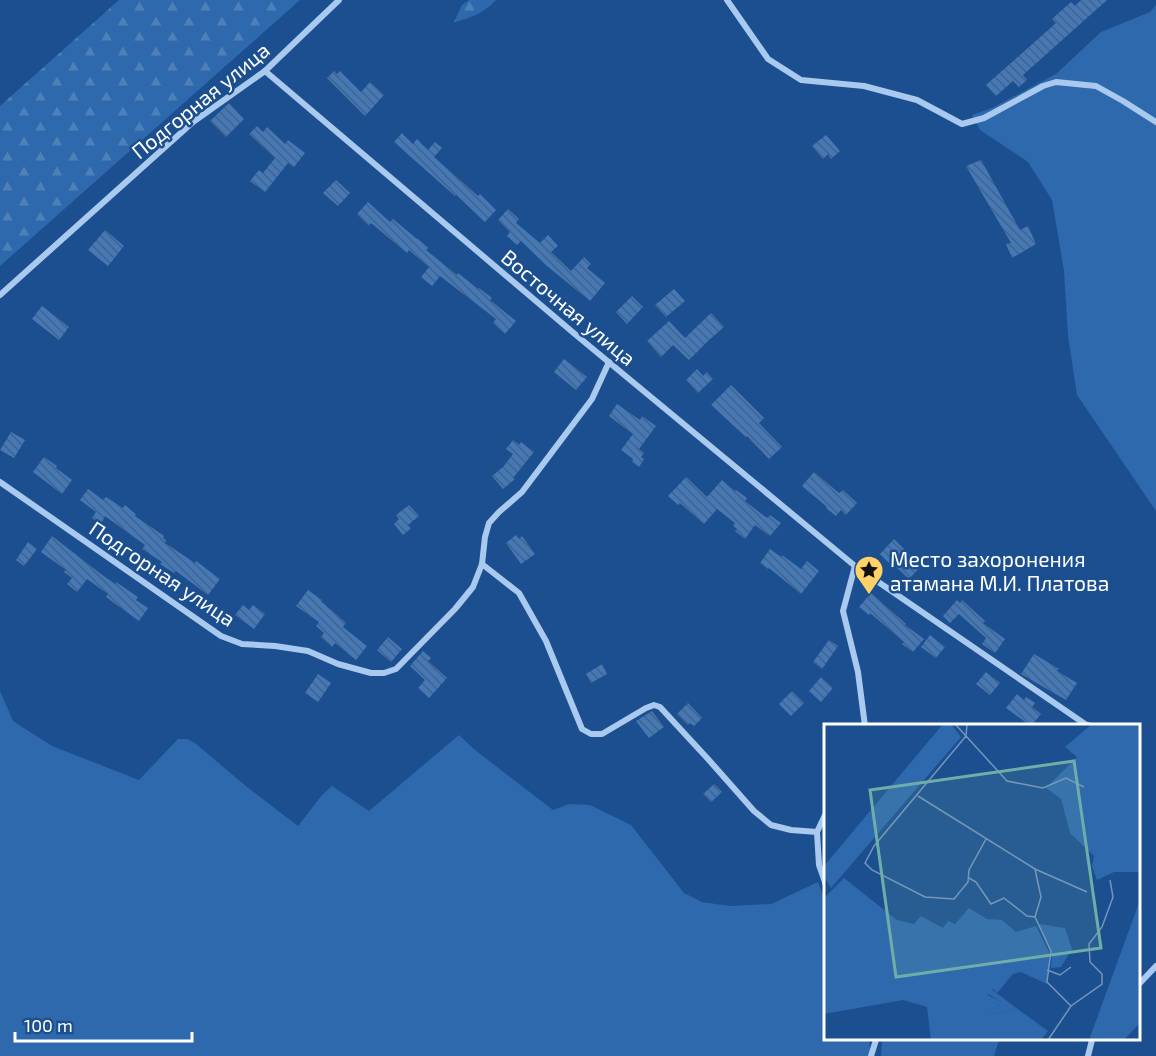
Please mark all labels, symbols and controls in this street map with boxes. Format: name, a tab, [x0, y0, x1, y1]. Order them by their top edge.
street label: Подгорная улица	[126, 37, 275, 164]
street label: Восточная улица	[496, 244, 641, 371]
street label: Подгорная улица	[85, 515, 241, 632]
place label: Место захоронения атамана М.И. Платова	[890, 546, 1109, 595]
place icon: Место захоронения атамана М.И. Платова	[853, 554, 885, 596]
inset map	[824, 724, 1141, 1041]
scale bar	[15, 1005, 192, 1043]
text: 100 m	[24, 1014, 73, 1036]

